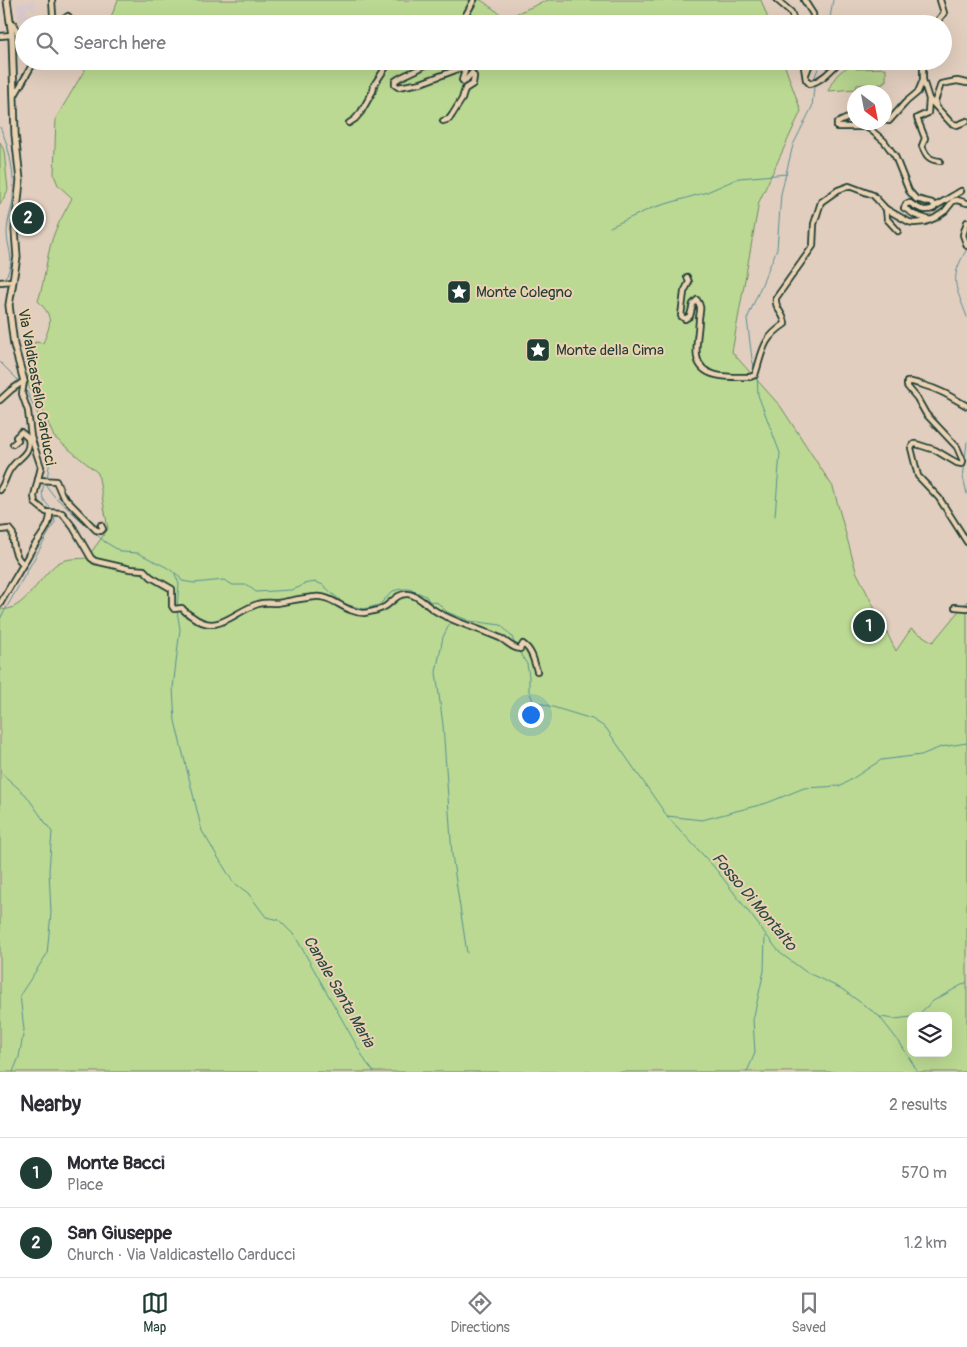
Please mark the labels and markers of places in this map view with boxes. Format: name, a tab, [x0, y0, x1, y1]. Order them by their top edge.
pin: 2	[12, 199, 44, 237]
place icon: Monte Colegno	[446, 279, 472, 305]
place label: Monte Colegno	[476, 283, 572, 302]
place icon: Monte della Cima	[525, 337, 551, 363]
place label: Monte della Cima	[556, 341, 664, 360]
pin: 1	[853, 607, 885, 645]

